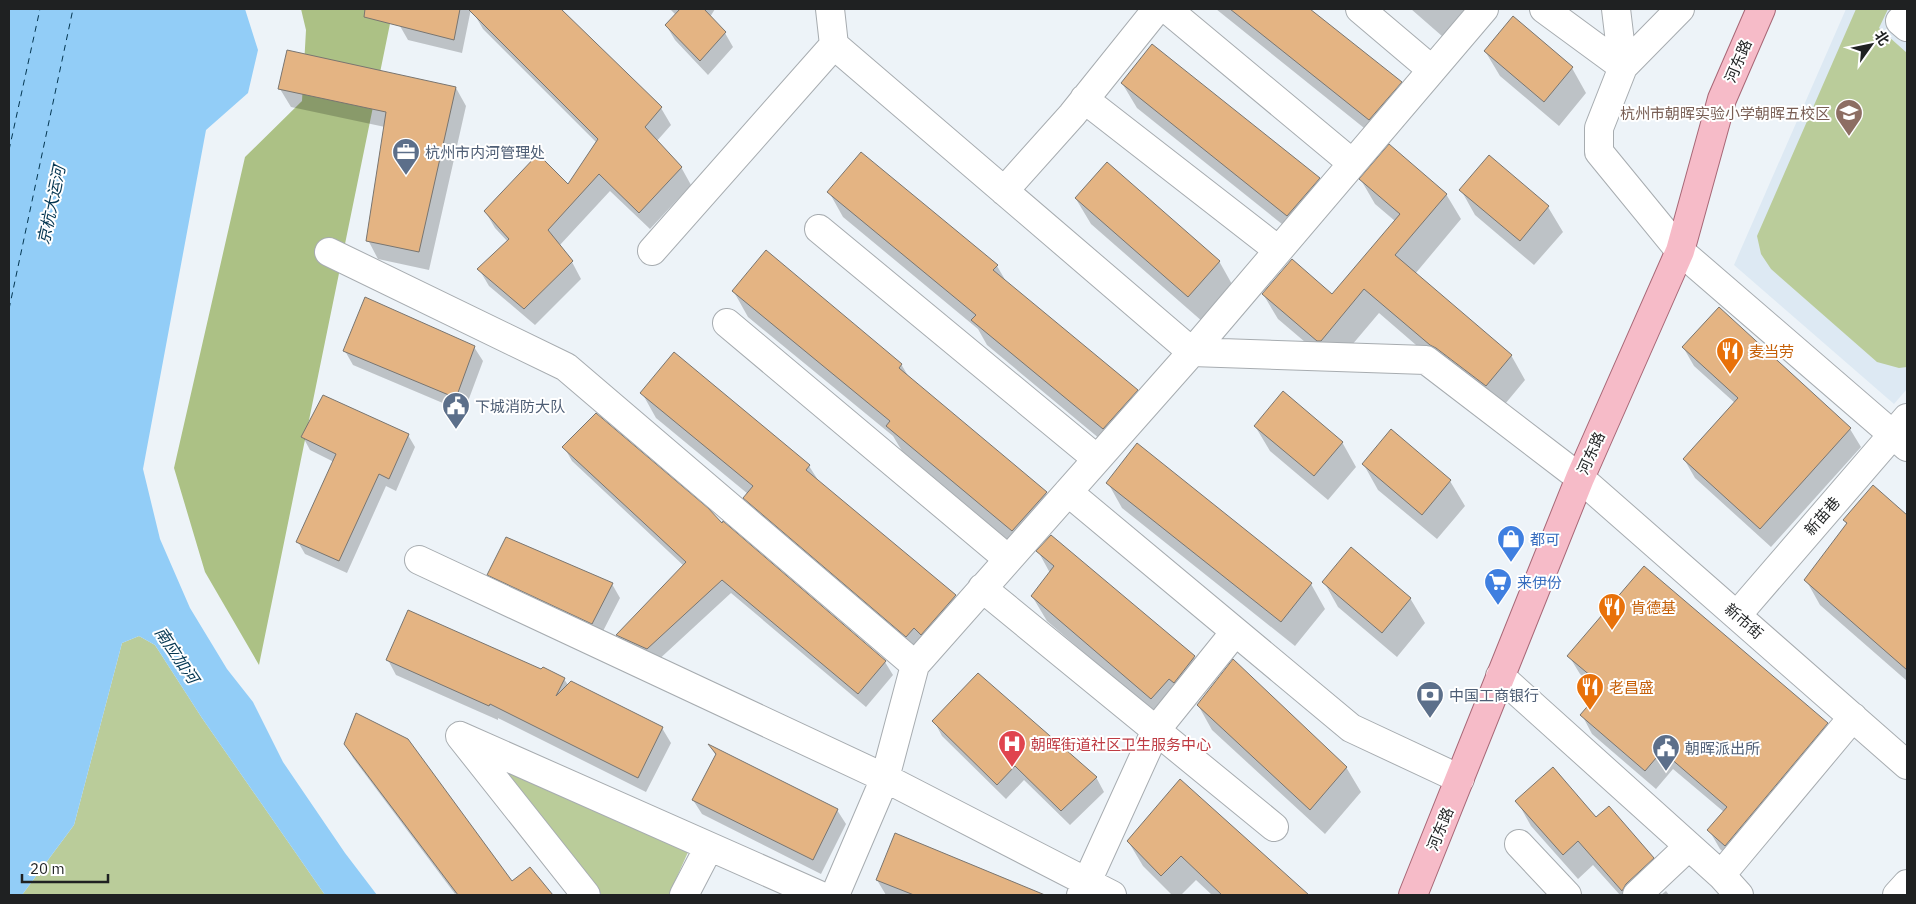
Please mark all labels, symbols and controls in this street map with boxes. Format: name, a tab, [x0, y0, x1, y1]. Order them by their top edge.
north arrow	[1846, 20, 1896, 70]
text: 北	[1871, 27, 1893, 49]
street label: 河东路	[1720, 37, 1756, 85]
school or university icon: 杭州市朝晖实验小学朝晖五校区	[1834, 98, 1864, 137]
place label: 杭州市朝晖实验小学朝晖五校区	[1620, 104, 1830, 123]
office icon: 杭州市内河管理处	[391, 137, 421, 176]
place label: 杭州市内河管理处	[425, 143, 545, 162]
water label: 京杭大运河	[33, 161, 70, 246]
restaurant icon: 麦当劳	[1715, 336, 1745, 375]
place label: 麦当劳	[1749, 342, 1794, 361]
public building icon: 下城消防大队	[441, 391, 471, 430]
place label: 下城消防大队	[475, 397, 565, 416]
street label: 河东路	[1573, 429, 1609, 477]
street label: 新苗巷	[1800, 493, 1844, 539]
shop icon: 都可	[1496, 524, 1526, 563]
place label: 都可	[1530, 530, 1560, 549]
supermarket icon: 来伊份	[1483, 567, 1513, 606]
place label: 来伊份	[1517, 573, 1562, 592]
restaurant icon: 肯德基	[1597, 592, 1627, 631]
place label: 肯德基	[1631, 598, 1676, 617]
street label: 新市街	[1721, 599, 1767, 643]
water label: 南应加河	[151, 623, 205, 690]
restaurant icon: 老昌盛	[1575, 672, 1605, 711]
place label: 老昌盛	[1609, 678, 1654, 697]
bank icon: 中国工商银行	[1415, 680, 1445, 719]
place label: 中国工商银行	[1449, 686, 1539, 705]
hospital icon: 朝晖街道社区卫生服务中心	[997, 729, 1027, 768]
public building icon: 朝晖派出所	[1651, 733, 1681, 772]
place label: 朝晖街道社区卫生服务中心	[1031, 735, 1211, 754]
place label: 朝晖派出所	[1685, 739, 1760, 758]
street label: 河东路	[1423, 805, 1457, 853]
scale bar	[22, 852, 109, 884]
text: 20 m	[30, 859, 65, 878]

